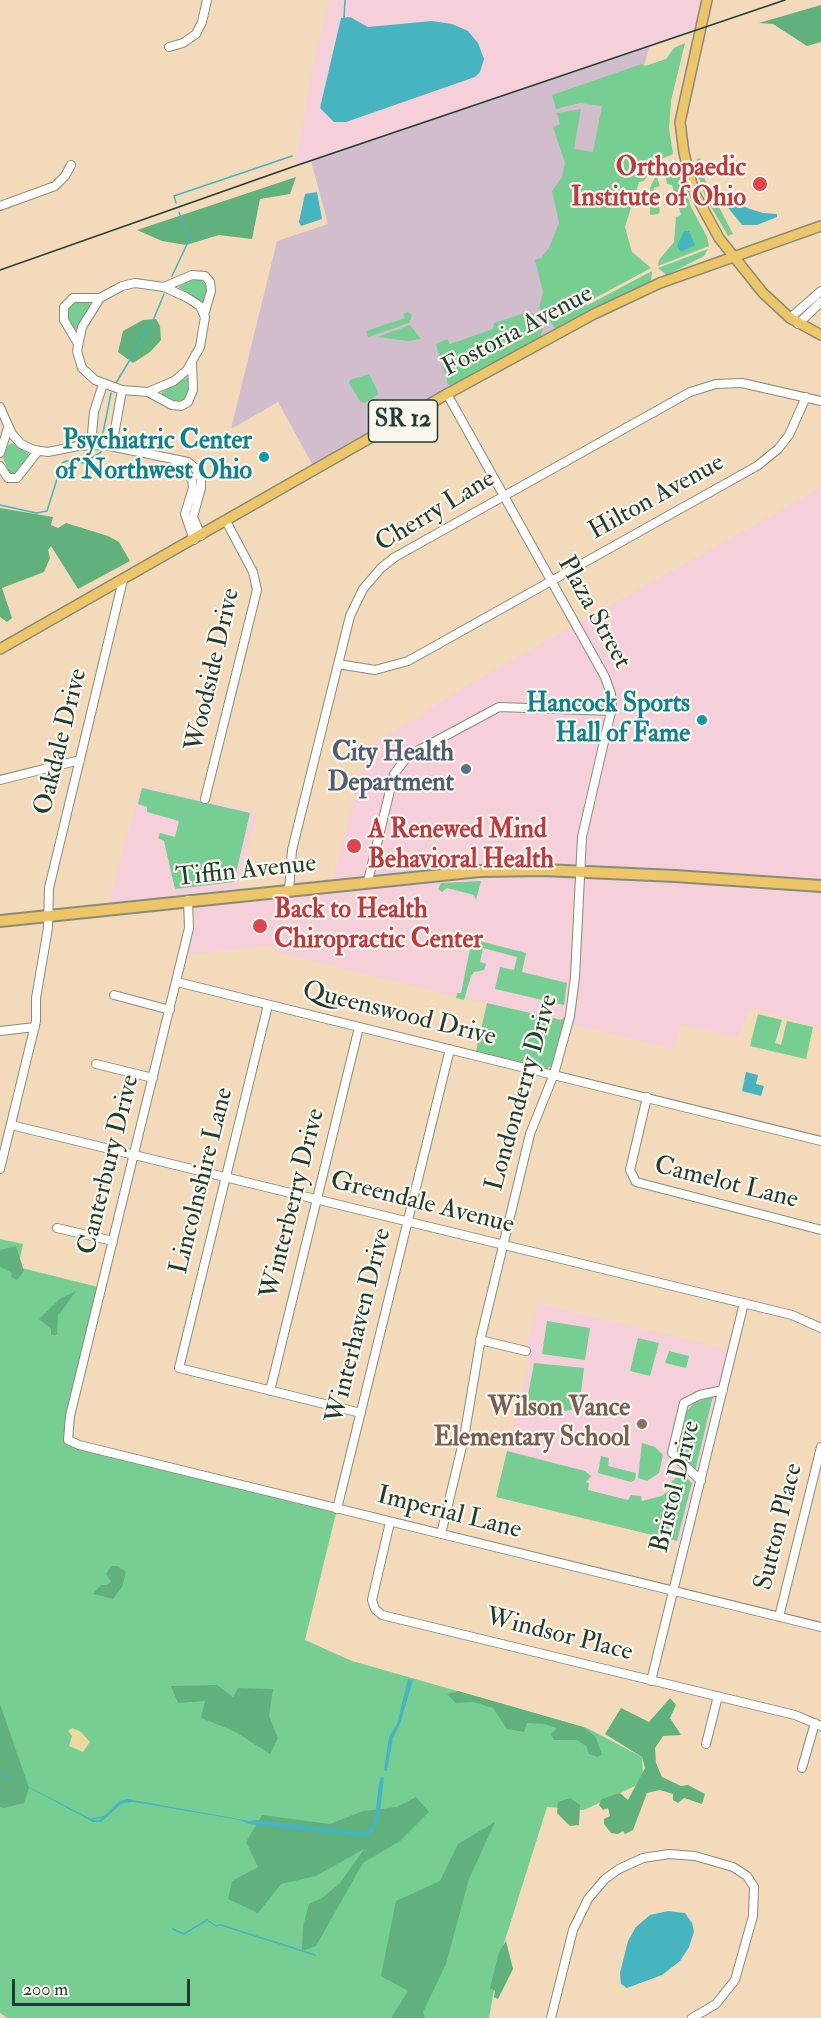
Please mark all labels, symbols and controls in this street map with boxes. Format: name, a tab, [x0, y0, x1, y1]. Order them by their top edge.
place label: Orthopaedic Institute of Ohio	[571, 153, 746, 214]
marker: Orthopaedic Institute of Ohio	[751, 175, 769, 193]
street label: Fostoria Avenue	[437, 279, 599, 385]
road number: SR 12	[368, 400, 438, 442]
place label: Psychiatric Center of Northwest Ohio	[55, 426, 252, 488]
street label: Hilton Avenue	[584, 448, 730, 548]
marker: Psychiatric Center of Northwest Ohio	[257, 450, 271, 464]
street label: Cherry Lane	[371, 464, 501, 560]
street label: Plaza Street	[549, 551, 637, 675]
street label: Woodside Drive	[180, 585, 248, 755]
street label: Oakdale Drive	[29, 666, 95, 818]
place label: Hancock Sports Hall of Fame	[526, 689, 690, 750]
marker: Hancock Sports Hall of Fame	[695, 713, 709, 727]
place label: City Health Department	[327, 738, 454, 800]
marker: City Health Department	[459, 762, 473, 776]
place label: A Renewed Mind Behavioral Health	[368, 815, 554, 876]
marker: A Renewed Mind Behavioral Health	[345, 837, 363, 855]
street label: Tiffin Avenue	[174, 849, 318, 895]
place label: Back to Health Chiropractic Center	[274, 895, 483, 957]
marker: Back to Health Chiropractic Center	[251, 917, 269, 935]
street label: Queenswood Drive	[299, 976, 499, 1054]
street label: Londonderry Drive	[480, 991, 566, 1195]
street label: Canterbury Drive	[73, 1072, 147, 1258]
street label: Lincolnshire Lane	[165, 1085, 241, 1277]
street label: Winterberry Drive	[255, 1106, 333, 1302]
street label: Camelot Lane	[651, 1151, 801, 1217]
street label: Greendale Avenue	[327, 1166, 517, 1242]
street label: Winterhaven Drive	[321, 1225, 399, 1427]
place label: Wilson Vance Elementary School	[434, 1393, 630, 1454]
marker: Wilson Vance Elementary School	[635, 1417, 649, 1431]
street label: Bristol Drive	[646, 1418, 708, 1556]
street label: Sutton Place	[749, 1460, 811, 1594]
street label: Imperial Lane	[374, 1481, 524, 1547]
street label: Windsor Place	[482, 1603, 636, 1669]
scale bar	[15, 1967, 194, 2005]
text: 200 m	[23, 1978, 68, 2001]

